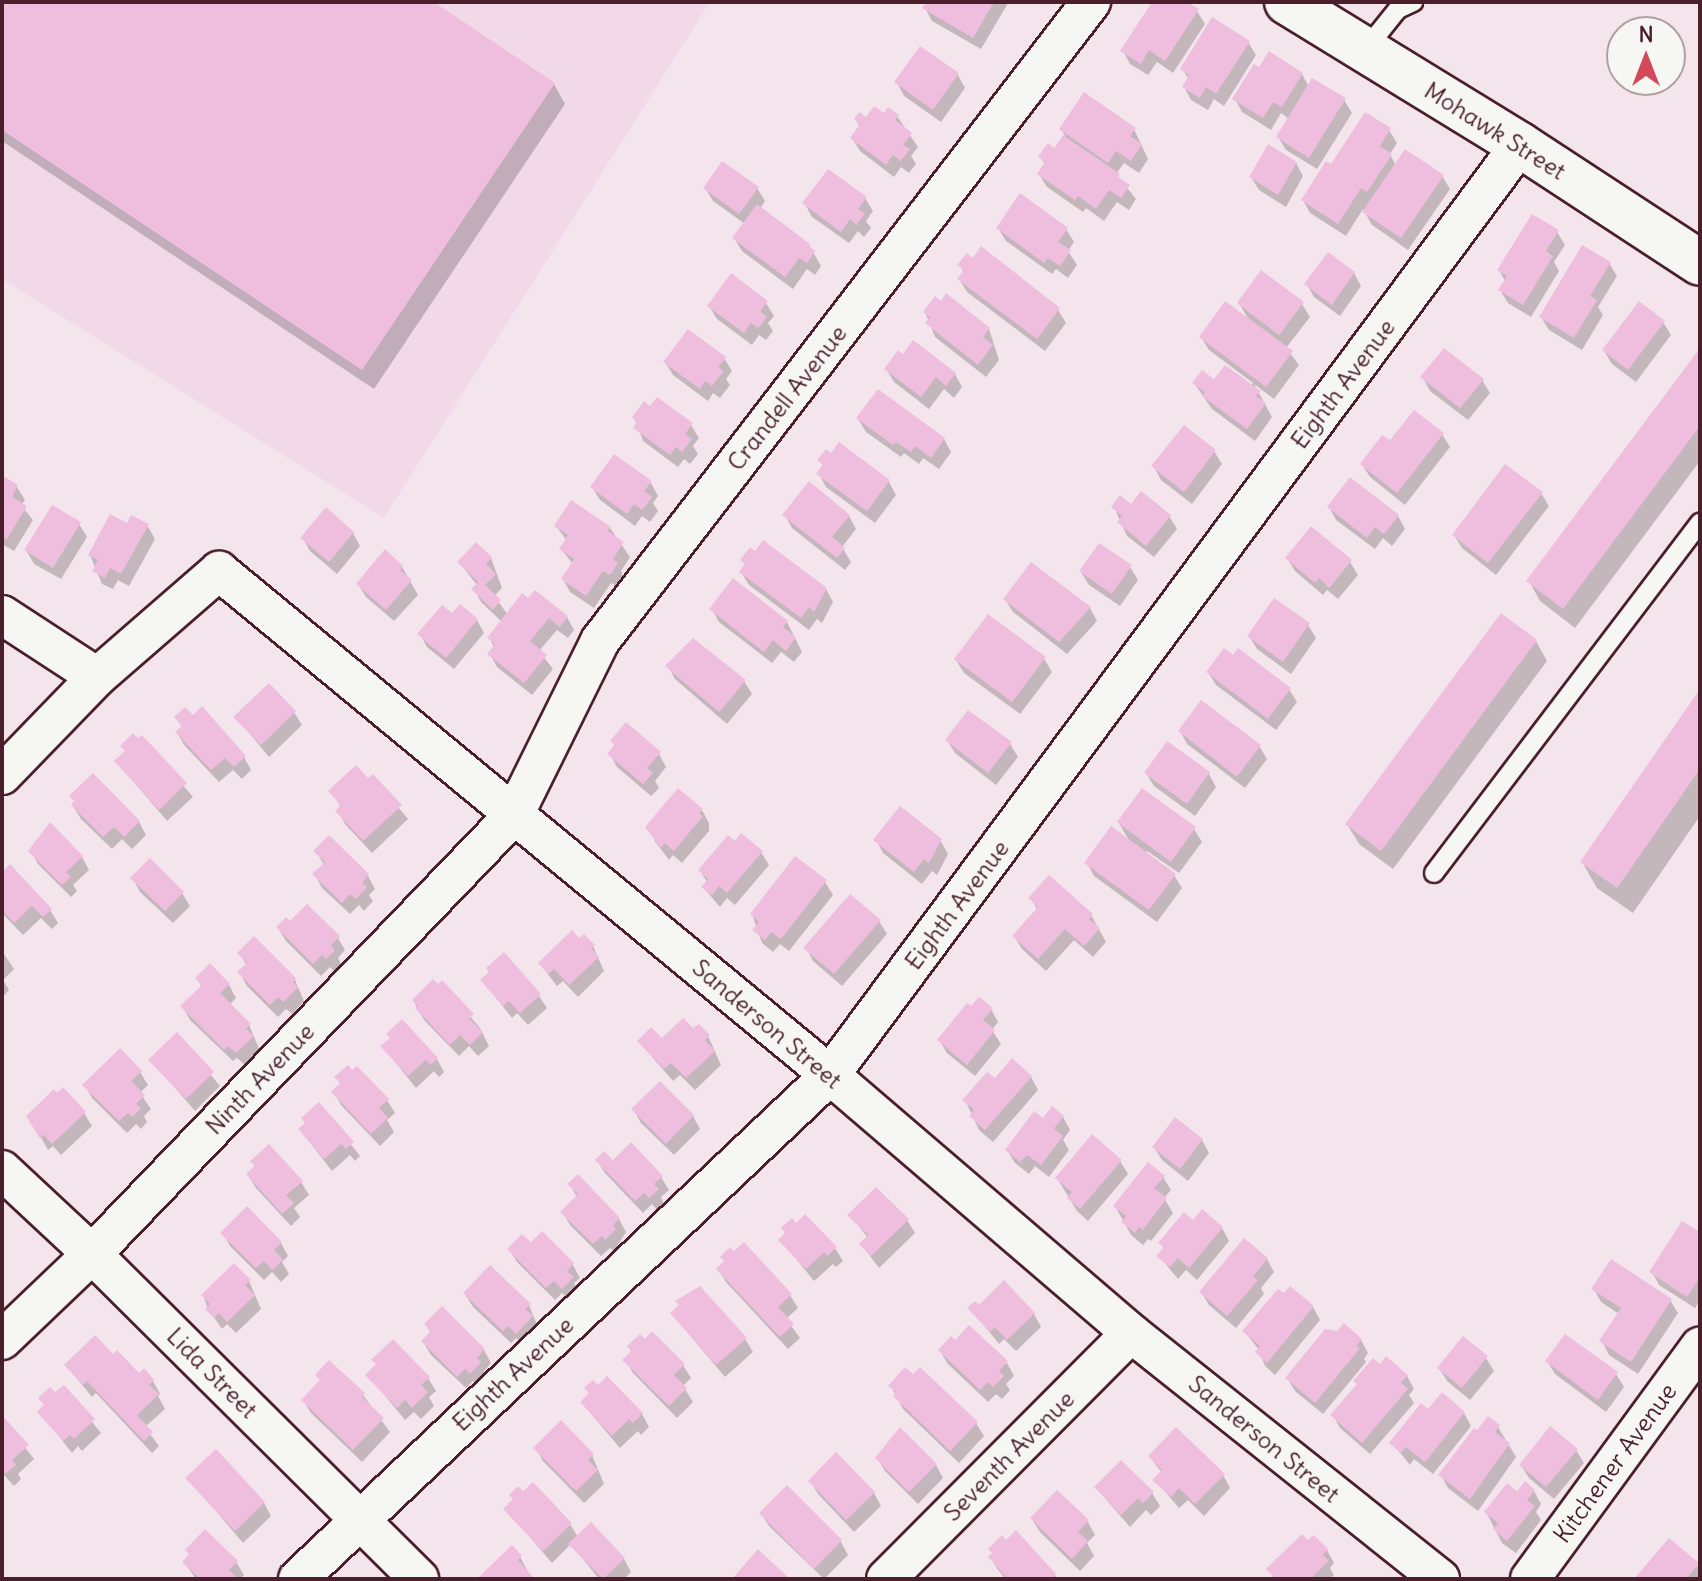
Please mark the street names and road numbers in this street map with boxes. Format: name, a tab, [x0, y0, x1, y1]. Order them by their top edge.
street label: Mohawk Street	[1419, 76, 1571, 186]
street label: Eighth Avenue	[1285, 314, 1401, 454]
street label: Crandell Avenue	[721, 320, 853, 476]
street label: Eighth Avenue	[899, 835, 1015, 975]
street label: Sanderson Street	[687, 953, 847, 1095]
street label: Ninth Avenue	[200, 1017, 320, 1141]
street label: Eighth Avenue	[447, 1311, 579, 1437]
street label: Lida Street	[161, 1322, 263, 1424]
street label: Sanderson Street	[1183, 1369, 1345, 1509]
street label: Kitchener Avenue	[1547, 1378, 1683, 1548]
street label: Seventh Avenue	[938, 1385, 1080, 1527]

